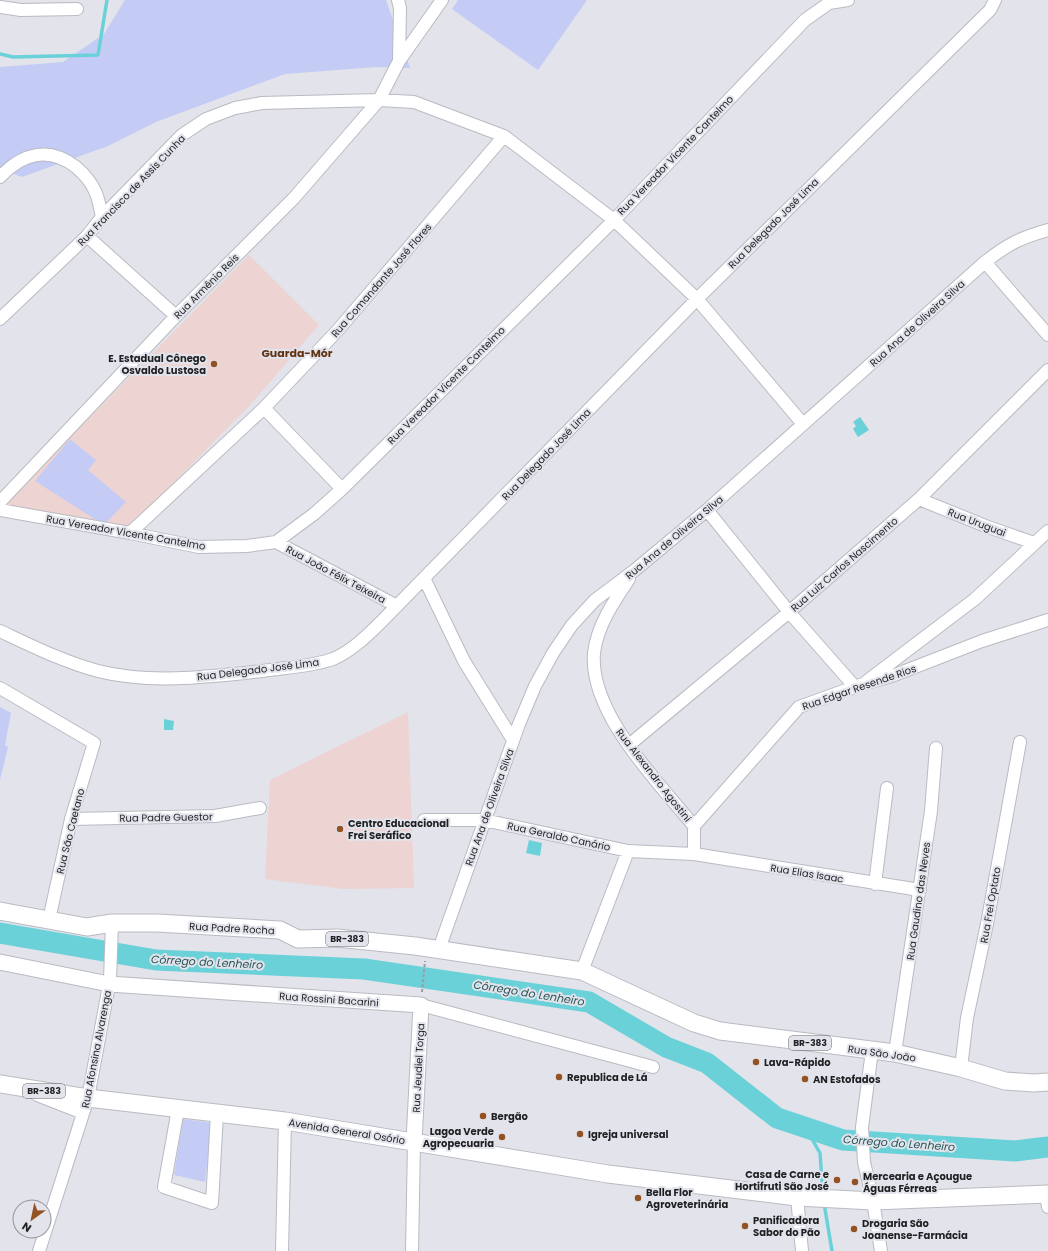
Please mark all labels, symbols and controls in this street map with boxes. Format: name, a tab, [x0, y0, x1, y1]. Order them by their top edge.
street label: Rua Vereador Vicente Cantelmo	[614, 92, 737, 219]
street label: Rua Francisco de Assis Cunha	[74, 131, 189, 249]
street label: Rua Delegado José Lima	[725, 175, 822, 272]
street label: Rua Comandante José Flores	[328, 220, 435, 341]
street label: Rua Armênio Reis	[170, 250, 242, 322]
street label: Rua Ana de Oliveira Silva	[866, 276, 968, 370]
street label: Rua Vereador Vicente Cantelmo	[384, 323, 509, 448]
district label: Guarda-Mór	[261, 345, 333, 361]
place label: E. Estadual Cônego Osvaldo Lustosa	[108, 351, 207, 378]
marker: E. Estadual Cônego Osvaldo Lustosa	[209, 359, 219, 369]
street label: Rua Delegado José Lima	[498, 405, 594, 504]
street label: Rua Ana de Oliveira Silva	[622, 492, 726, 583]
street label: Rua Uruguai	[946, 505, 1008, 540]
street label: Rua Vereador Vicente Cantelmo	[45, 511, 207, 554]
street label: Rua Luiz Carlos Nascimento	[787, 514, 901, 615]
street label: Rua João Félix Teixeira	[283, 542, 388, 607]
street label: Rua Delegado José Lima	[196, 655, 320, 684]
street label: Rua Edgar Resende Rios	[800, 661, 918, 714]
street label: Rua Alexandro Agostini	[612, 725, 695, 825]
street label: Rua Ana de Oliveira Silva	[461, 747, 518, 868]
street label: Rua São Caetano	[53, 787, 88, 875]
street label: Rua Padre Guestor	[119, 809, 213, 826]
place label: Centro Educacional Frei Seráfico	[348, 816, 449, 843]
street label: Rua Geraldo Canário	[506, 818, 612, 855]
marker: Centro Educacional Frei Seráfico	[335, 824, 345, 834]
street label: Rua Gaudino das Neves	[903, 841, 934, 961]
street label: Rua Elias Isaac	[769, 860, 845, 887]
street label: Rua Frei Optato	[976, 866, 1005, 944]
street label: Rua Padre Rocha	[189, 919, 275, 938]
road number: BR-383	[326, 932, 368, 946]
water label: Córrego do Lenheiro	[150, 951, 264, 973]
water label: Córrego do Lenheiro	[472, 976, 586, 1010]
street label: Rua Afonsina Alvarenga	[78, 989, 115, 1109]
street label: Rua Rossini Bacarini	[279, 989, 379, 1010]
street label: Rua Jeudiel Torga	[409, 1023, 428, 1113]
road number: BR-383	[789, 1036, 831, 1050]
street label: Rua São João	[847, 1041, 917, 1066]
place label: Lava-Rápido	[764, 1055, 831, 1070]
marker: Lava-Rápido	[751, 1057, 761, 1067]
place label: Republica de Lá	[567, 1070, 648, 1085]
marker: Republica de Lá	[554, 1072, 564, 1082]
place label: AN Estofados	[813, 1072, 881, 1087]
marker: AN Estofados	[800, 1074, 810, 1084]
road number: BR-383	[23, 1084, 65, 1098]
place label: Bergão	[491, 1109, 529, 1124]
marker: Bergão	[478, 1111, 488, 1121]
street label: Avenida General Osório	[288, 1115, 406, 1148]
place label: Lagoa Verde Agropecuaria	[423, 1124, 494, 1151]
place label: Igreja universal	[588, 1127, 669, 1142]
marker: Igreja universal	[575, 1129, 585, 1139]
water label: Córrego do Lenheiro	[842, 1131, 956, 1155]
marker: Lagoa Verde Agropecuaria	[497, 1132, 507, 1142]
place label: Casa de Carne e Hortifruti São José	[735, 1167, 829, 1194]
place label: Mercearia e Açougue Águas Férreas	[863, 1169, 972, 1196]
marker: Casa de Carne e Hortifruti São José	[832, 1175, 842, 1185]
marker: Mercearia e Açougue Águas Férreas	[850, 1177, 860, 1187]
place label: Bella Flor Agroveterinária	[646, 1185, 728, 1212]
marker: Bella Flor Agroveterinária	[633, 1193, 643, 1203]
north arrow	[12, 1199, 52, 1239]
place label: Panificadora Sabor do Pão	[753, 1213, 821, 1240]
place label: Drogaria São Joanense-Farmácia	[862, 1216, 968, 1243]
text: N	[19, 1218, 34, 1236]
marker: Panificadora Sabor do Pão	[740, 1221, 750, 1231]
marker: Drogaria São Joanense-Farmácia	[849, 1224, 859, 1234]

